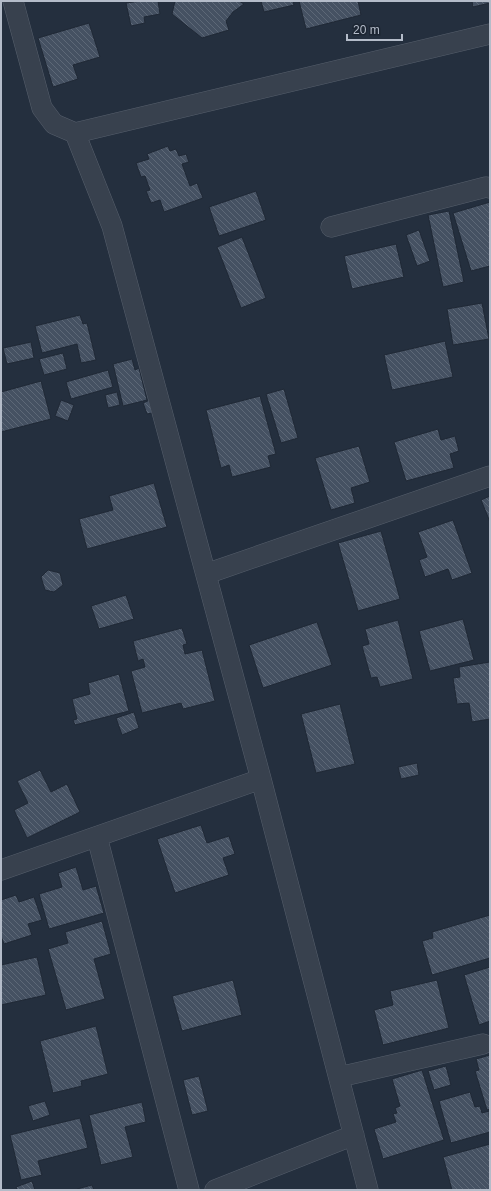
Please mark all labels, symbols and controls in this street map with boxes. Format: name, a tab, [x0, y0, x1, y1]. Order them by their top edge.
scale bar	[347, 16, 402, 42]
text: 20 m	[353, 23, 380, 37]

